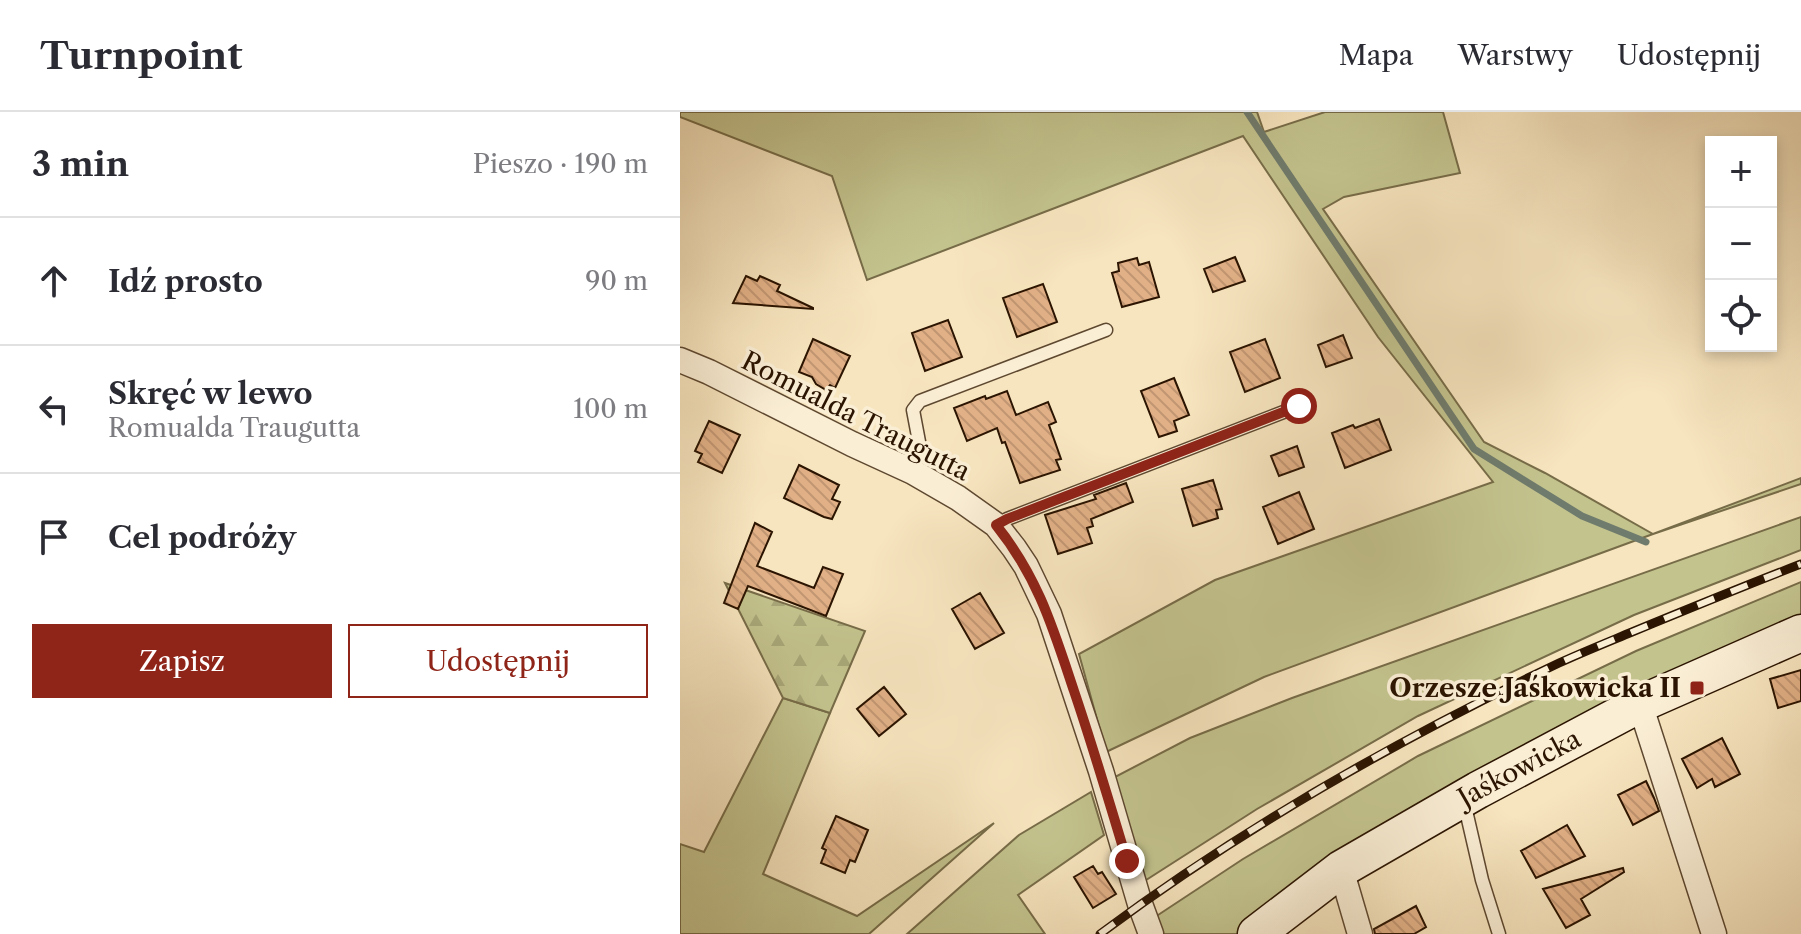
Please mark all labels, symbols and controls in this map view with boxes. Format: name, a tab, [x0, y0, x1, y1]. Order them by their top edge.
text: Turnpoint	[40, 32, 242, 79]
text: Mapa	[1339, 38, 1414, 72]
text: Warstwy	[1458, 38, 1573, 72]
text: Udostępnij	[1617, 38, 1761, 72]
map controls	[1705, 136, 1777, 352]
button: +	[1705, 136, 1777, 208]
text: 3 min	[32, 143, 129, 185]
text: Pieszo · 190 m	[473, 148, 648, 180]
button: −	[1705, 208, 1777, 280]
icon: ahead	[32, 259, 76, 303]
text: Idź prosto	[108, 263, 263, 300]
text: 90 m	[585, 265, 648, 297]
button: locate	[1705, 280, 1777, 352]
street label: Romualda Traugutta	[736, 344, 976, 488]
text: Skręć w lewo	[108, 375, 313, 412]
icon: left	[32, 387, 76, 431]
route start	[1281, 388, 1317, 424]
text: 100 m	[573, 393, 648, 425]
text: Romualda Traugutta	[108, 412, 360, 444]
icon: arrive	[32, 515, 76, 559]
text: Cel podróży	[108, 519, 296, 556]
button: Zapisz	[32, 624, 332, 698]
button: Udostępnij	[348, 624, 648, 698]
place label: Orzesze Jaśkowicka II	[1389, 672, 1681, 704]
marker: Orzesze Jaśkowicka II	[1688, 679, 1706, 697]
street label: Jaśkowicka	[1449, 722, 1587, 816]
route end	[1109, 843, 1145, 879]

